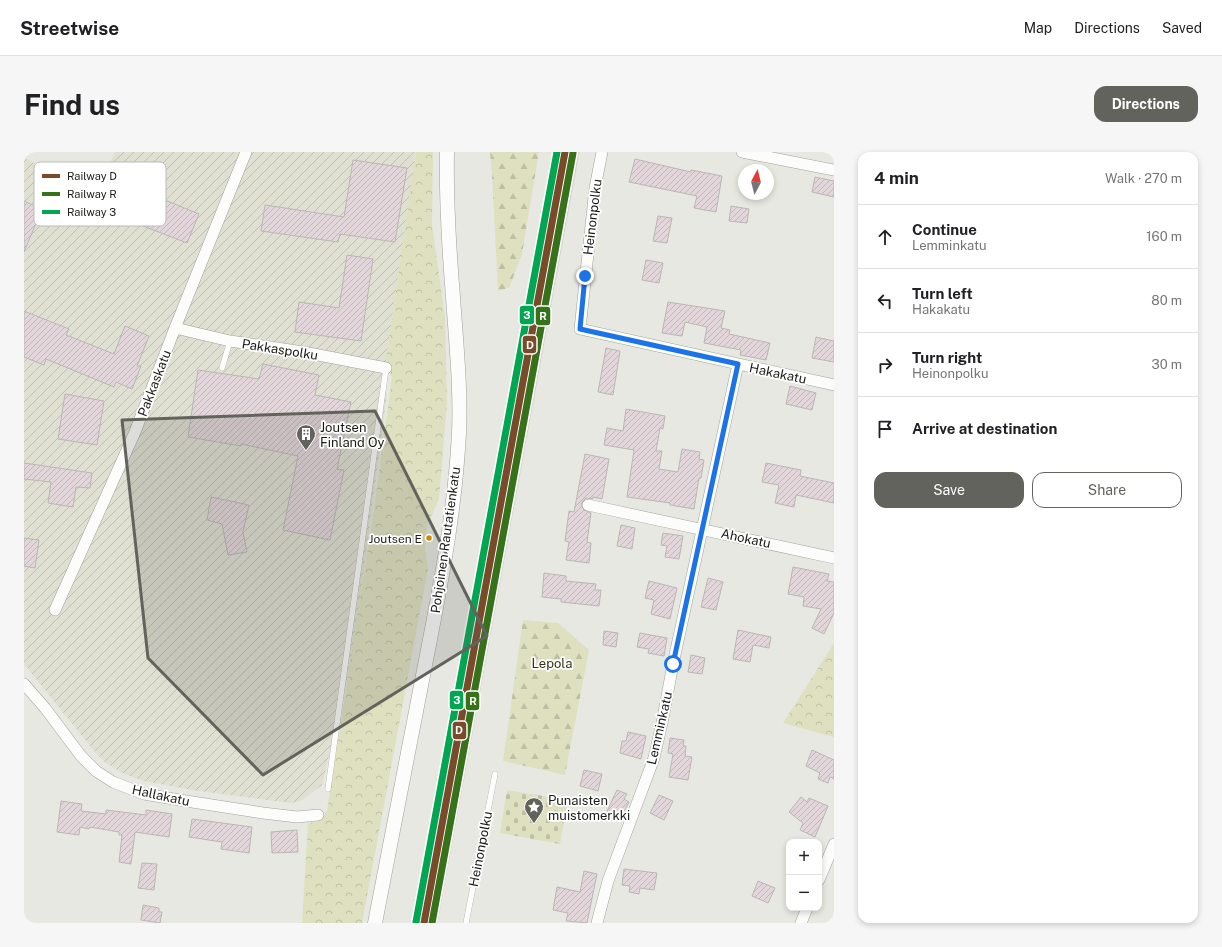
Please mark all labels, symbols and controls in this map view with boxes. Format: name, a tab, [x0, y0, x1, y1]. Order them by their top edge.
text: Streetwise	[20, 17, 119, 39]
text: Map	[1024, 20, 1052, 36]
text: Directions	[1074, 20, 1140, 36]
text: Saved	[1162, 20, 1202, 36]
button: Directions	[1094, 86, 1198, 122]
text: Find us	[24, 88, 120, 121]
legend	[34, 162, 166, 226]
north arrow	[738, 164, 774, 200]
text: 4 min	[874, 168, 919, 188]
text: Railway D	[67, 170, 117, 182]
text: Walk · 270 m	[1105, 171, 1182, 186]
street label: Heinonpolku	[580, 178, 605, 256]
text: Railway R	[67, 188, 117, 200]
text: Railway 3	[67, 206, 116, 218]
text: Continue	[912, 221, 977, 238]
icon: ahead	[874, 226, 896, 248]
text: 160 m	[1146, 229, 1182, 244]
text: Lemminkatu	[912, 238, 986, 253]
route end	[576, 267, 594, 285]
text: Turn left	[912, 285, 973, 302]
icon: left	[874, 290, 896, 312]
text: 80 m	[1151, 293, 1182, 308]
text: Hakakatu	[912, 302, 970, 317]
line badge: 3	[519, 305, 535, 325]
line badge: R	[535, 306, 551, 326]
text: 3	[523, 309, 531, 321]
text: R	[539, 310, 547, 322]
line badge: D	[522, 335, 537, 354]
street label: Pakkaspolku	[241, 336, 319, 363]
text: D	[526, 339, 534, 351]
street label: Pakkaskatu	[135, 348, 174, 419]
text: Turn right	[912, 349, 982, 366]
icon: right	[874, 354, 896, 376]
text: 30 m	[1152, 357, 1182, 372]
street label: Hakakatu	[748, 360, 808, 387]
text: Heinonpolku	[912, 366, 989, 381]
icon: arrive	[874, 418, 896, 440]
place label: Joutsen Finland Oy	[320, 420, 385, 450]
text: Arrive at destination	[912, 420, 1057, 437]
building icon: Joutsen Finland Oy	[295, 423, 317, 451]
street label: Pohjoinen Rautatienkatu	[428, 466, 463, 614]
button: Save	[874, 472, 1024, 508]
button: Share	[1032, 472, 1182, 508]
street label: Ahokatu	[720, 526, 772, 551]
place label: Joutsen E	[369, 532, 422, 546]
marker: Joutsen E	[424, 533, 434, 543]
route start	[664, 655, 682, 673]
park label: Lepola	[532, 656, 572, 671]
line badge: 3	[449, 690, 464, 710]
street label: Lemminkatu	[644, 690, 675, 766]
line badge: R	[465, 691, 480, 711]
text: 3	[453, 694, 461, 706]
text: R	[469, 695, 477, 707]
line badge: D	[452, 721, 467, 740]
text: D	[455, 724, 463, 736]
street label: Hallakatu	[131, 782, 191, 809]
place label: Punaisten muistomerkki	[548, 793, 630, 823]
place icon: Punaisten muistomerkki	[523, 796, 545, 824]
street label: Heinonpolku	[466, 810, 495, 888]
map controls	[786, 839, 822, 911]
button: +	[786, 839, 822, 875]
button: −	[786, 875, 822, 911]

